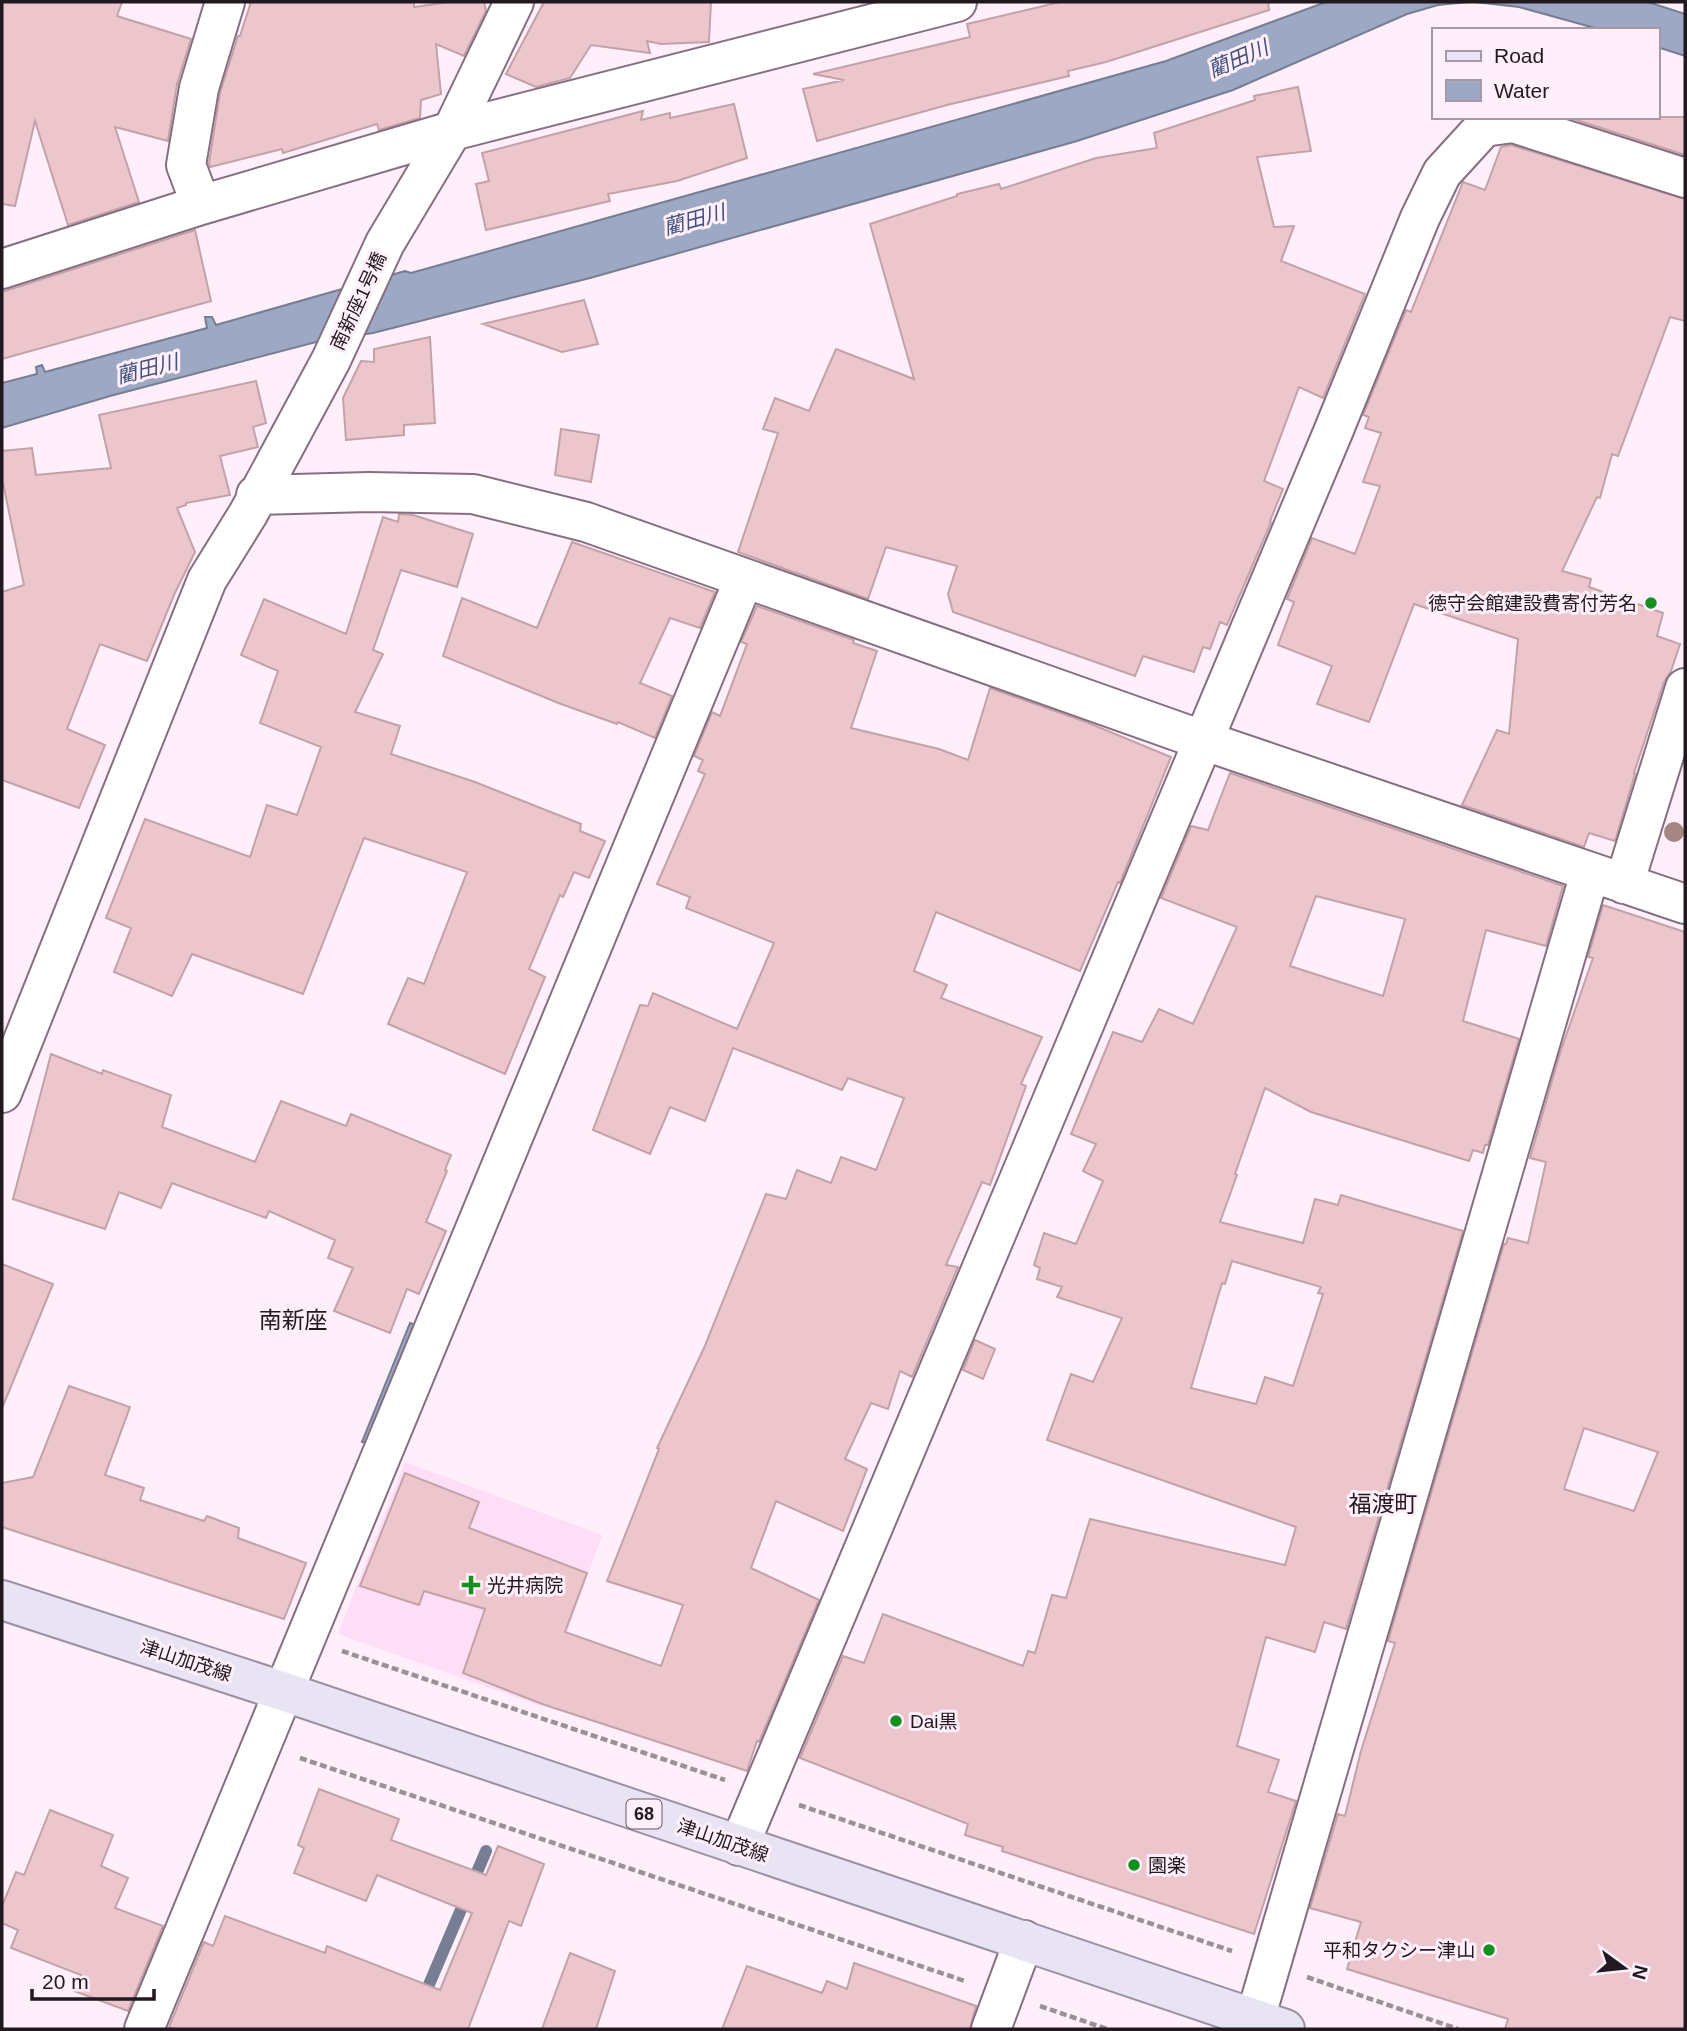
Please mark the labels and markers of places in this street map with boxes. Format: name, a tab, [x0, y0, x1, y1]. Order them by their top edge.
place label: 徳守会館建設費寄付芳名	[1428, 593, 1637, 614]
marker: 徳守会館建設費寄付芳名	[1643, 595, 1659, 611]
marker: 光井病院	[461, 1575, 481, 1595]
place label: 光井病院	[487, 1575, 563, 1596]
place label: Dai黒	[910, 1711, 958, 1732]
marker: Dai黒	[888, 1713, 904, 1729]
place label: 園楽	[1148, 1855, 1186, 1876]
marker: 園楽	[1126, 1857, 1142, 1873]
place label: 平和タクシー津山	[1323, 1940, 1475, 1961]
marker: 平和タクシー津山	[1481, 1942, 1497, 1958]

